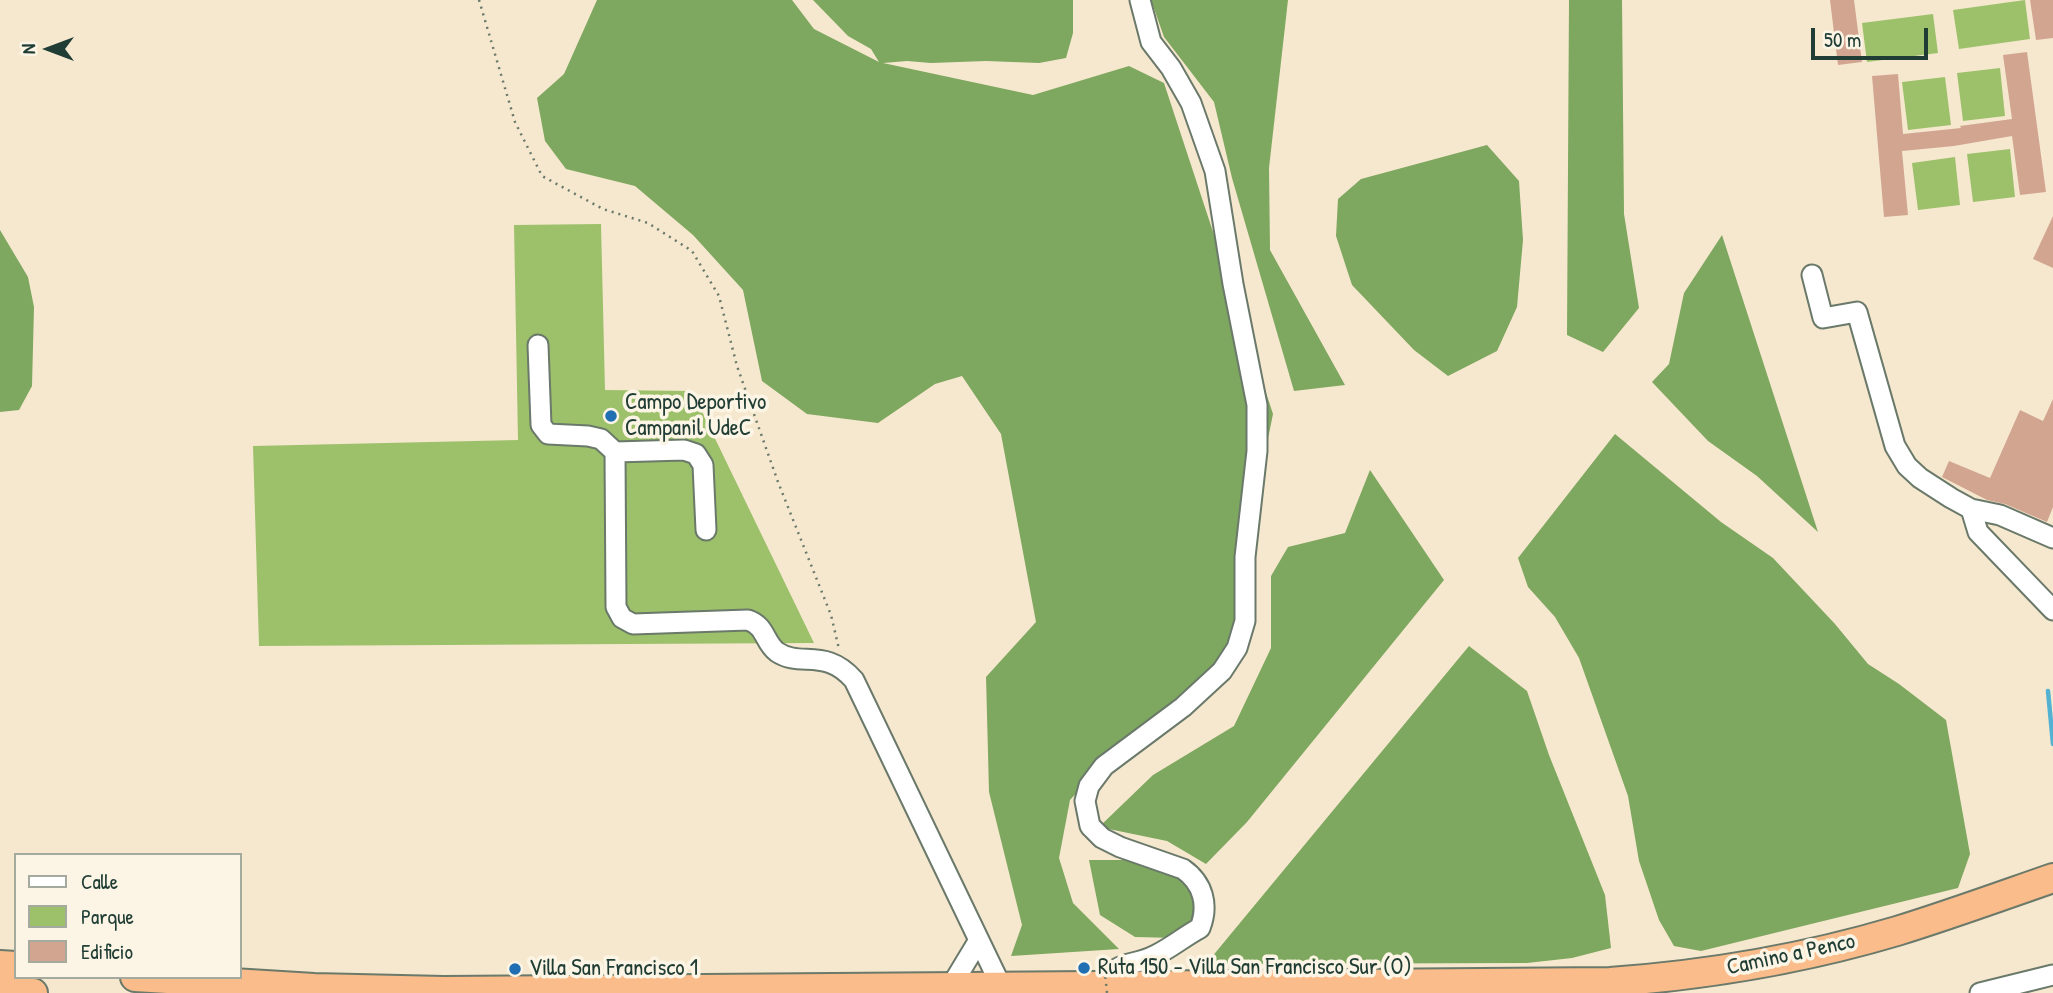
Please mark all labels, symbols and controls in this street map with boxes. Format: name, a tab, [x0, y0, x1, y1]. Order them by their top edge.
north arrow	[14, 14, 84, 84]
scale bar	[1815, 14, 1932, 58]
text: 50 m	[1824, 25, 1861, 54]
text: N	[15, 44, 41, 54]
place label: Campo Deportivo Campanil UdeC	[625, 389, 766, 443]
marker: Campo Deportivo Campanil UdeC	[603, 408, 619, 424]
legend	[14, 853, 242, 979]
text: Calle	[81, 867, 118, 896]
text: Parque	[81, 902, 134, 931]
street label: Camino a Penco	[1724, 928, 1858, 982]
text: Edificio	[81, 937, 133, 966]
place label: Ruta 150 - Villa San Francisco Sur (O)	[1098, 954, 1412, 982]
place label: Villa San Francisco 1	[529, 955, 698, 983]
marker: Ruta 150 - Villa San Francisco Sur (O)	[1076, 960, 1092, 976]
marker: Villa San Francisco 1	[507, 961, 523, 977]

